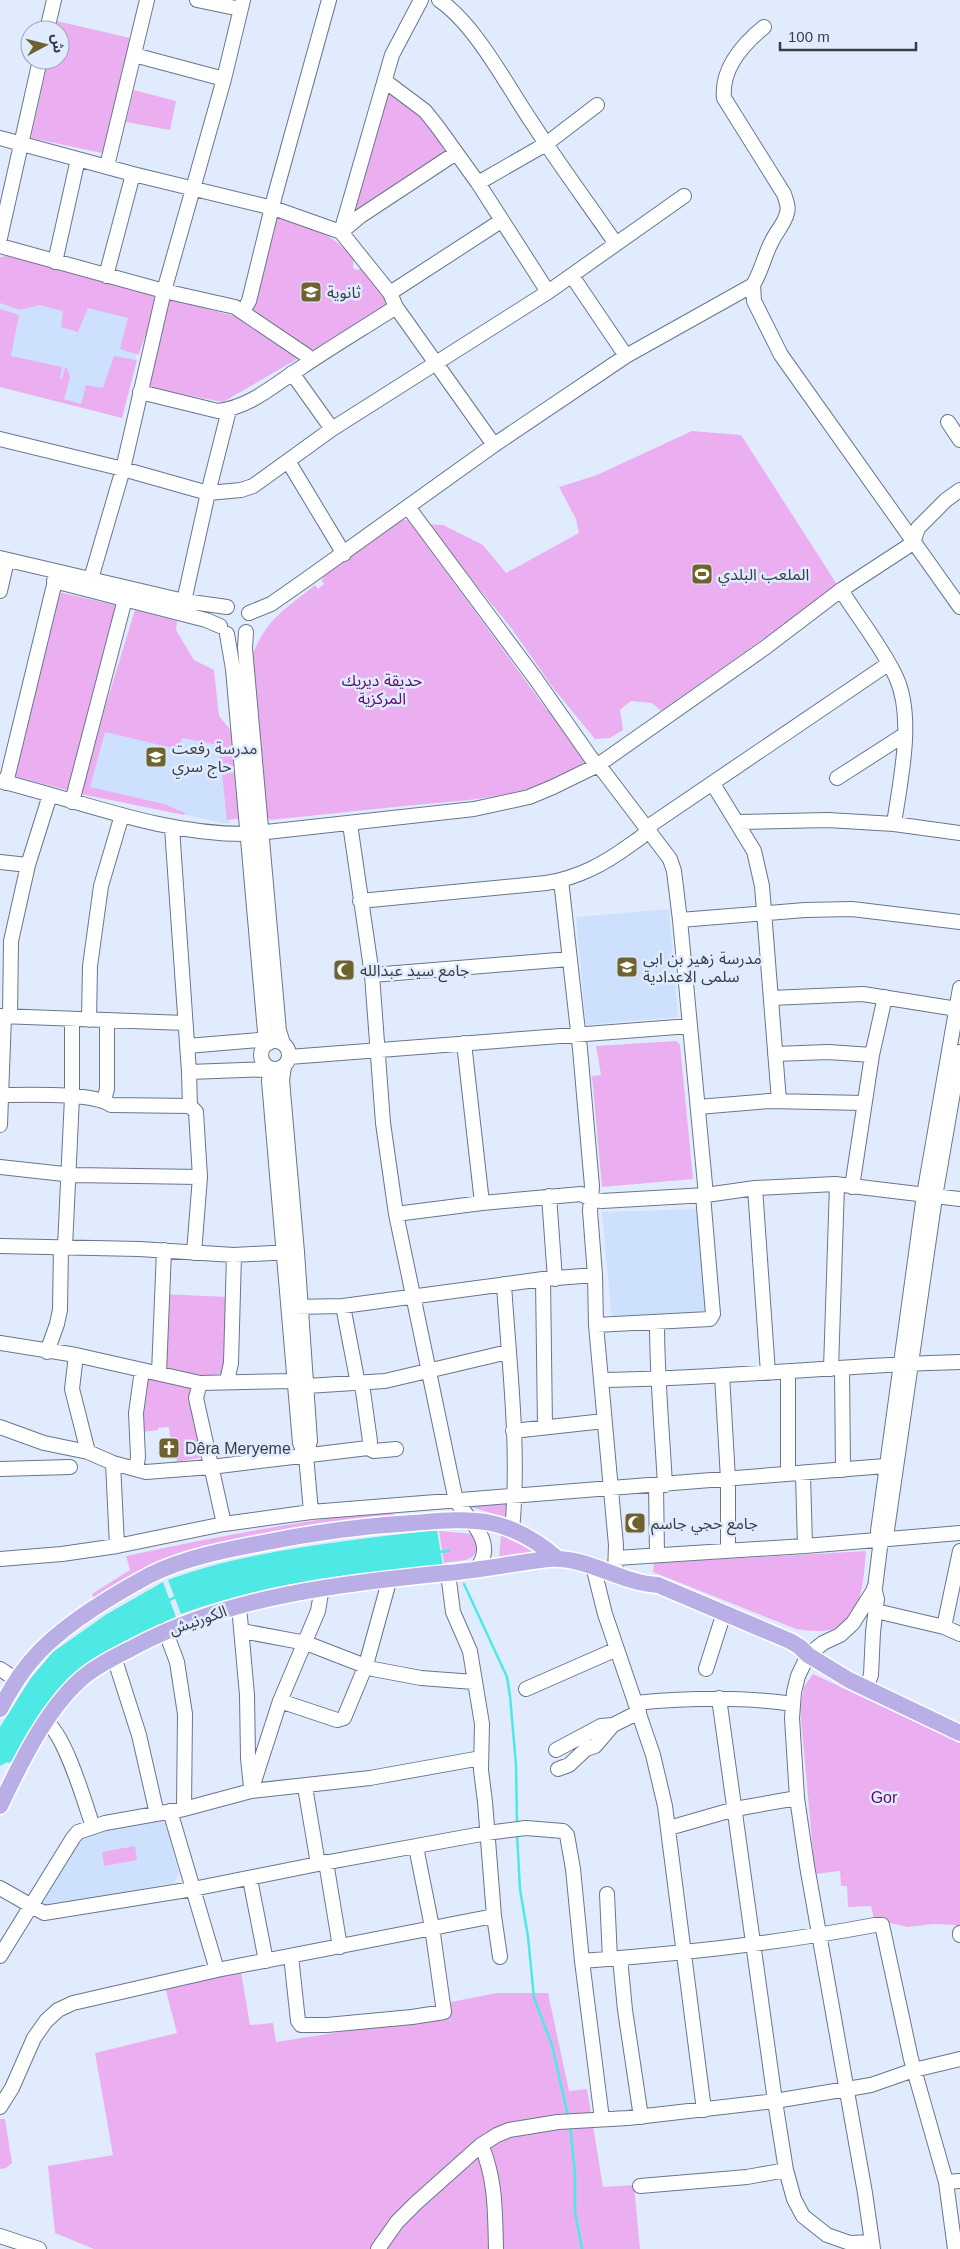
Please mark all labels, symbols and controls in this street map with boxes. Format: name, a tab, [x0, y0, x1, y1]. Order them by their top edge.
north arrow	[20, 20, 70, 70]
scale bar	[780, 20, 916, 52]
text: 100 m	[788, 28, 830, 45]
text: ش	[49, 33, 67, 54]
school or university icon: ثانوية	[299, 280, 323, 304]
place label: ثانوية	[327, 284, 361, 302]
sports icon: الملعب البلدي	[690, 562, 714, 586]
place label: الملعب البلدي	[718, 566, 809, 586]
park label: حديقة ديريك المركزية	[342, 672, 422, 708]
place label: مدرسة رفعت حاج سري	[172, 740, 257, 779]
school or university icon: مدرسة رفعت حاج سري	[144, 745, 168, 769]
place label: مدرسة زهير بن ابي سلمى الاعدادية	[643, 950, 762, 986]
school or university icon: مدرسة زهير بن ابي سلمى الاعدادية	[615, 955, 639, 979]
mosque icon: جامع سيد عبدالله	[332, 958, 356, 982]
place label: جامع سيد عبدالله	[360, 962, 469, 983]
church icon: Dêra Meryeme	[157, 1436, 181, 1460]
place label: Dêra Meryeme	[185, 1440, 291, 1457]
mosque icon: جامع حجي جاسم	[623, 1511, 647, 1535]
place label: جامع حجي جاسم	[651, 1515, 758, 1536]
street label: الكورنيش	[167, 1602, 229, 1639]
park label: Gor	[871, 1789, 898, 1806]

